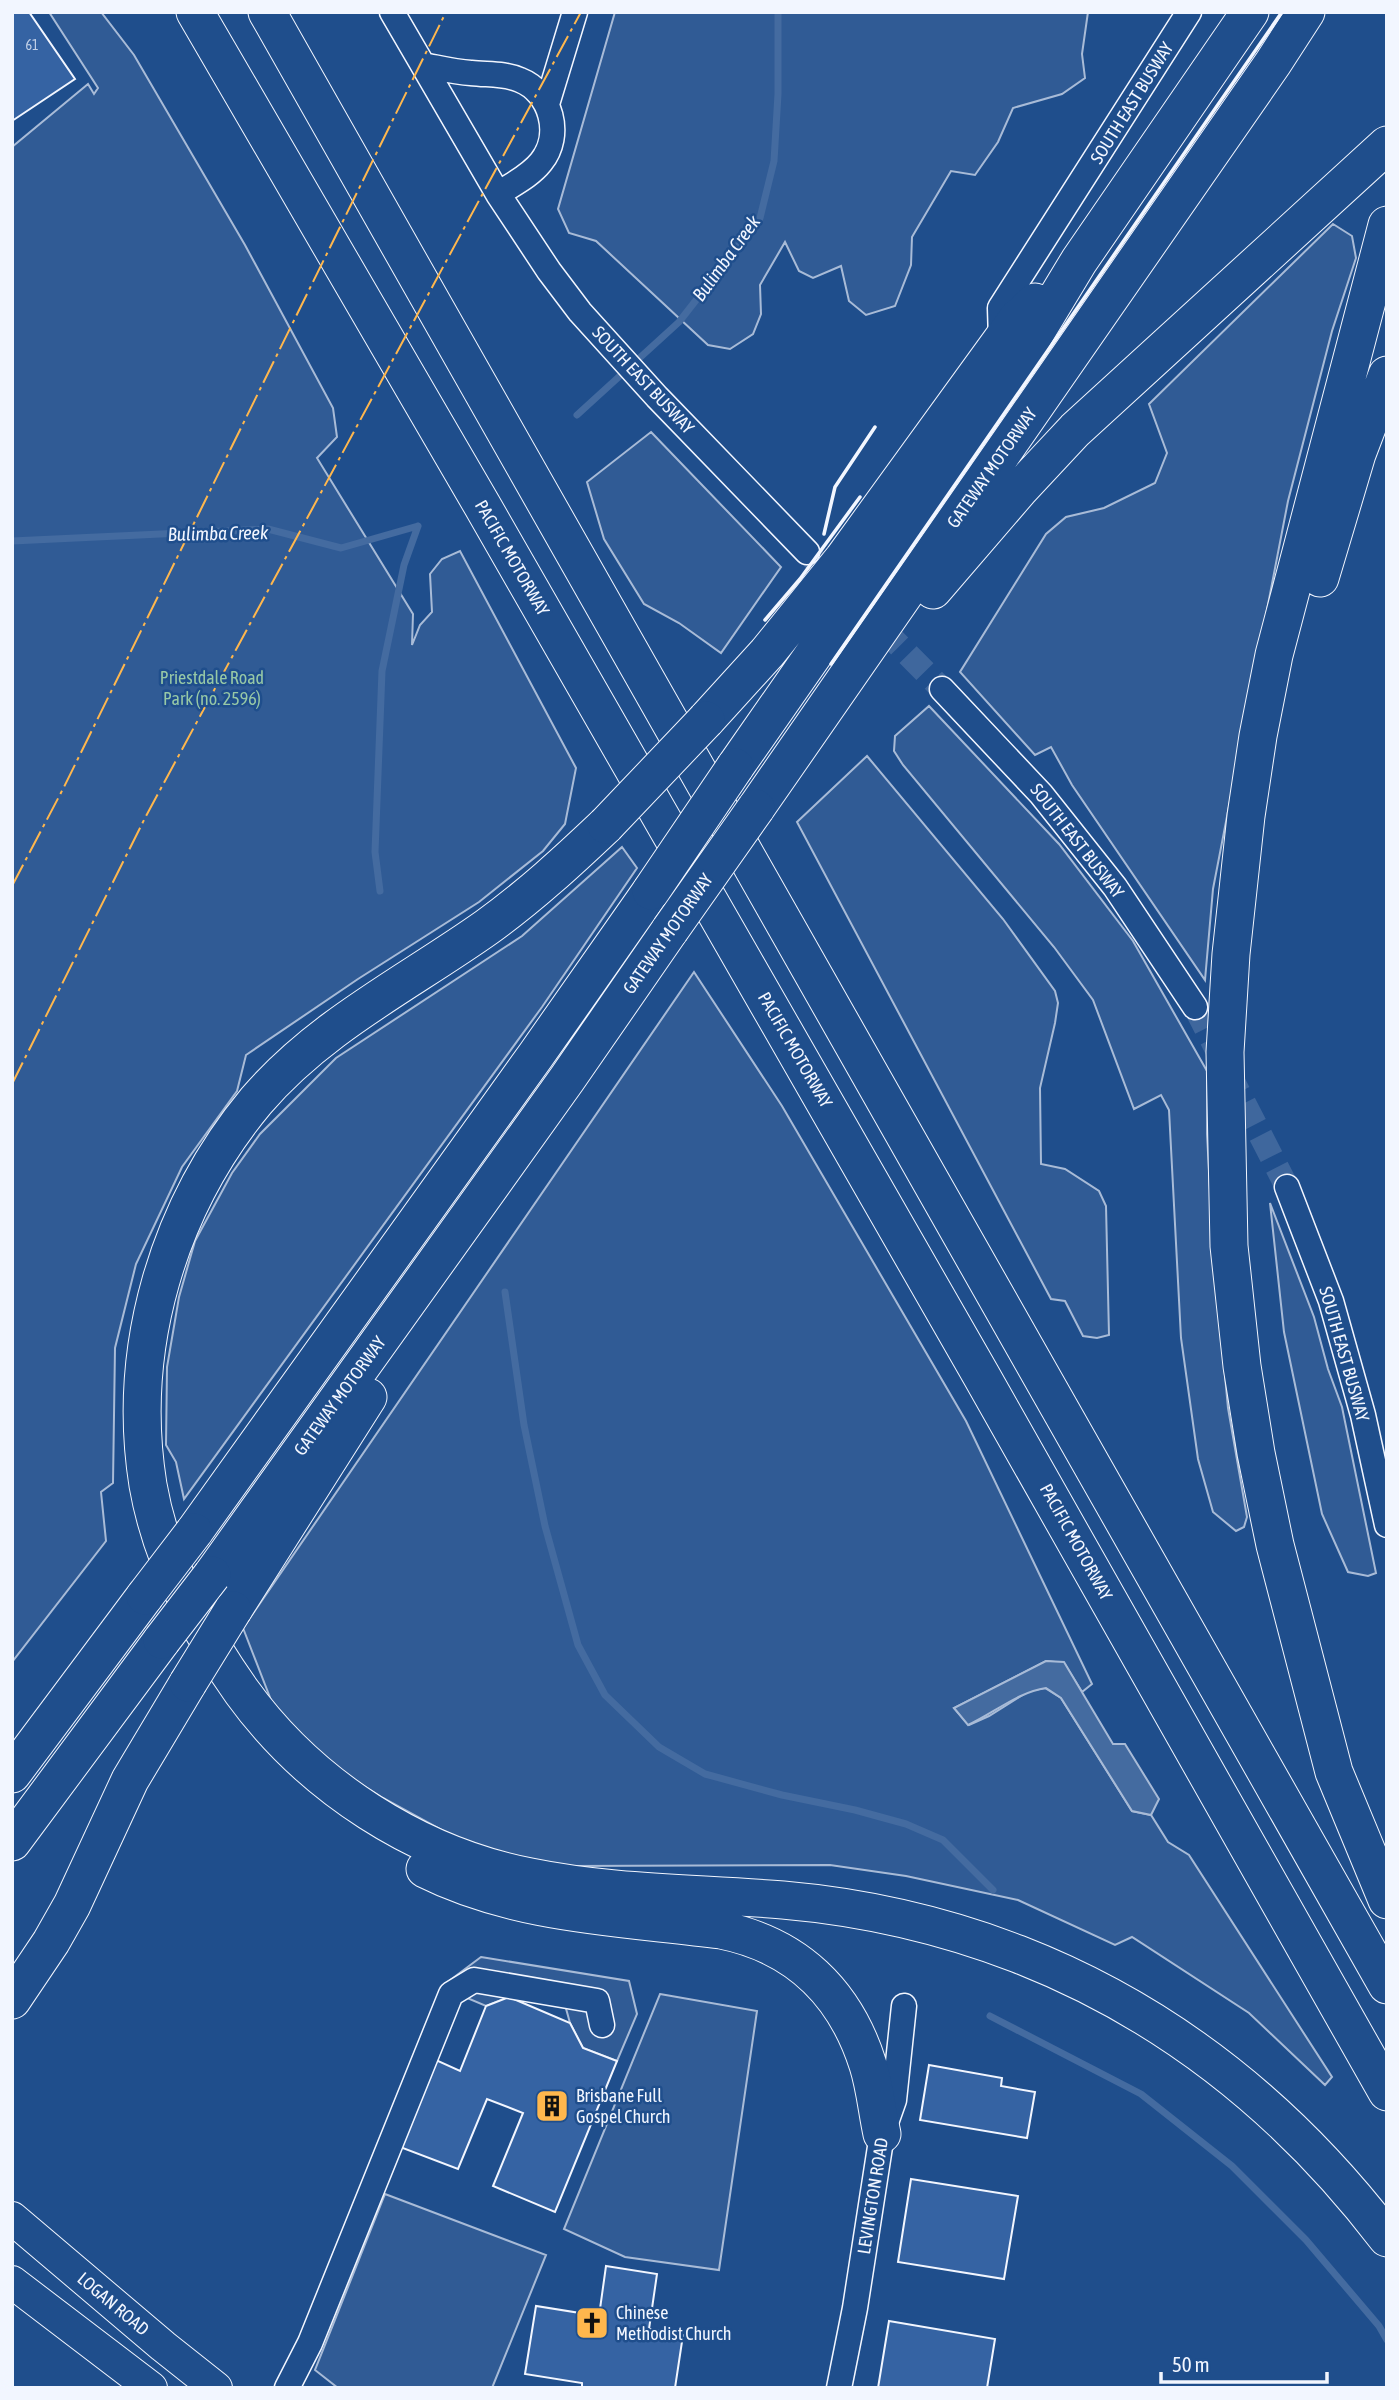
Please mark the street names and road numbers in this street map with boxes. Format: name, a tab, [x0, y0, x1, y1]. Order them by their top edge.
street label: SOUTH EAST BUSWAY	[1086, 38, 1177, 167]
street label: SOUTH EAST BUSWAY	[588, 322, 699, 438]
street label: GATEWAY MOTORWAY	[942, 404, 1041, 532]
street label: PACIFIC MOTORWAY	[471, 496, 554, 619]
street label: SOUTH EAST BUSWAY	[1026, 779, 1129, 902]
street label: GATEWAY MOTORWAY	[618, 870, 717, 998]
street label: PACIFIC MOTORWAY	[754, 988, 837, 1111]
street label: SOUTH EAST BUSWAY	[1315, 1284, 1374, 1424]
street label: GATEWAY MOTORWAY	[289, 1332, 390, 1459]
street label: PACIFIC MOTORWAY	[1036, 1480, 1117, 1604]
street label: LEVINGTON ROAD	[853, 2136, 892, 2256]
street label: LOGAN ROAD	[73, 2268, 153, 2340]

